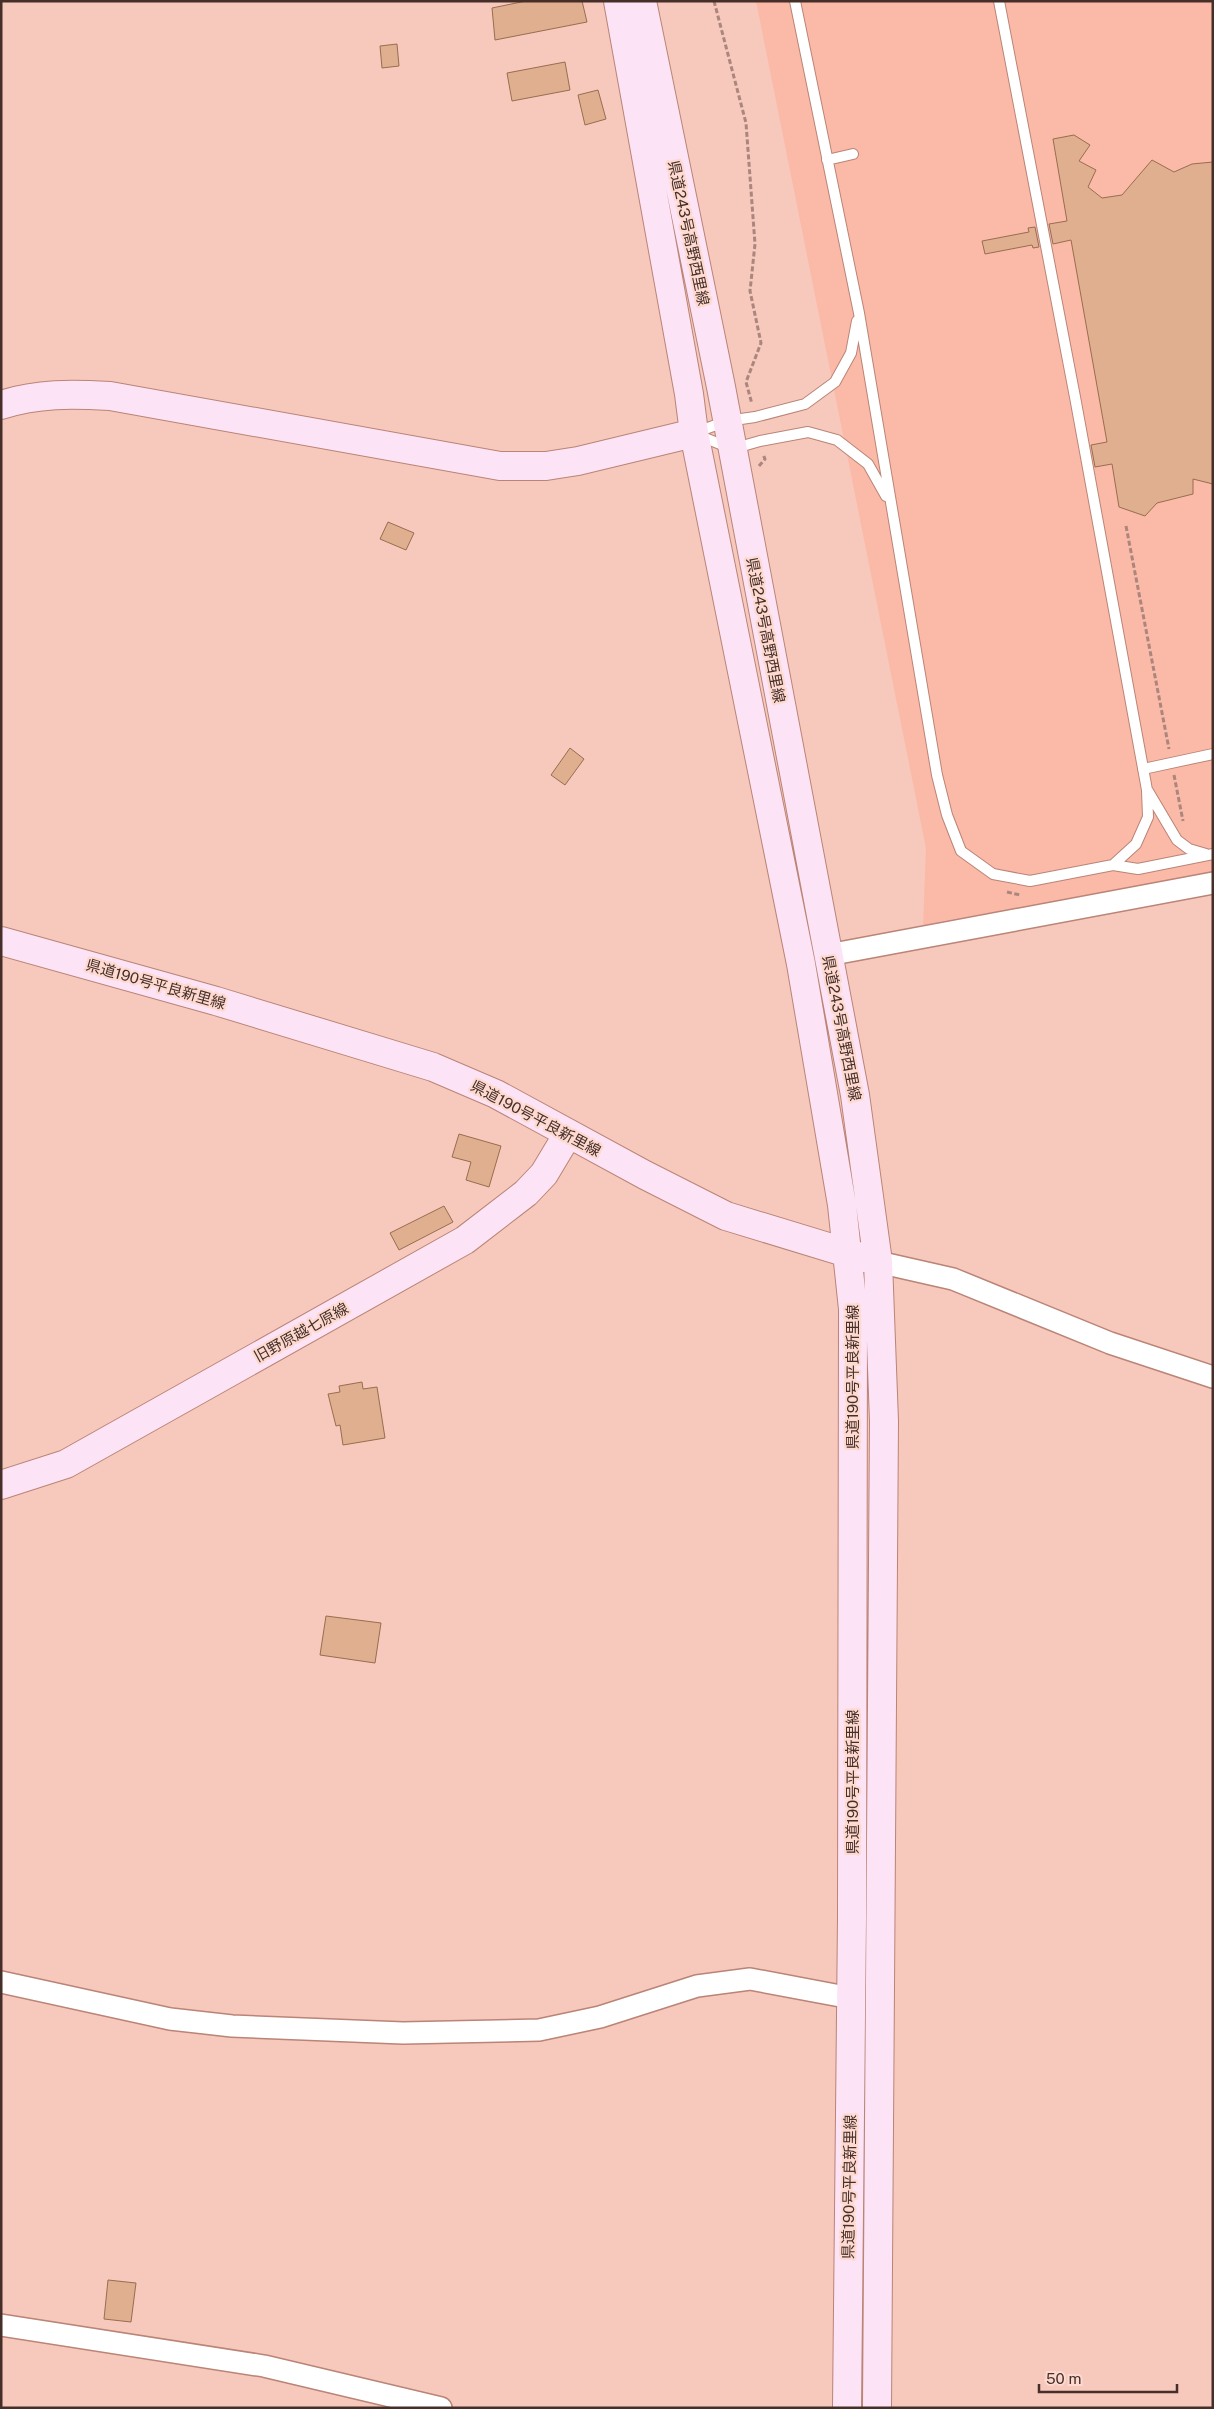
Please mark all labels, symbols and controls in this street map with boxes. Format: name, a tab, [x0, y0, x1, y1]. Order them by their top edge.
street label: 県道243号高野西里線	[665, 159, 713, 307]
street label: 県道243号高野西里線	[744, 556, 788, 704]
street label: 県道243号高野西里線	[820, 954, 864, 1102]
street label: 県道190号平良新里線	[84, 956, 228, 1012]
street label: 県道190号平良新里線	[468, 1077, 604, 1159]
street label: 旧野原越七原線	[251, 1299, 351, 1365]
street label: 県道190号平良新里線	[844, 1305, 861, 1449]
street label: 県道190号平良新里線	[844, 1710, 861, 1854]
street label: 県道190号平良新里線	[839, 2115, 859, 2259]
scale bar	[1039, 2362, 1176, 2394]
text: 50 m	[1046, 2370, 1081, 2387]

